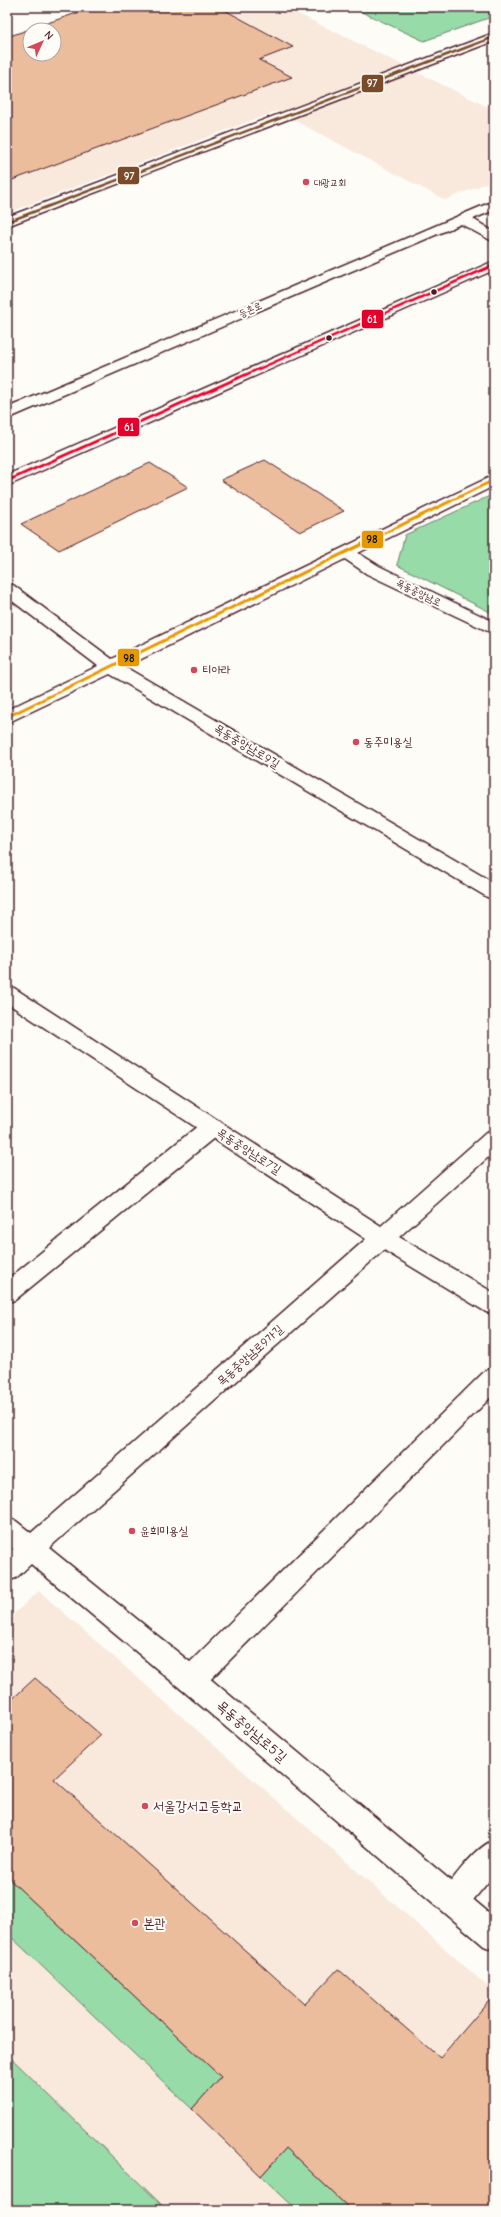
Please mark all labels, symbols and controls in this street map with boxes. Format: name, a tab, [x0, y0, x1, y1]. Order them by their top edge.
north arrow	[22, 22, 62, 62]
text: N	[42, 28, 56, 43]
line badge: 97	[361, 74, 384, 93]
text: 97	[367, 77, 377, 90]
line badge: 97	[117, 166, 140, 185]
text: 97	[124, 170, 134, 183]
marker: 대광교회	[301, 177, 311, 187]
place label: 대광교회	[314, 177, 346, 189]
unlabelled marker	[429, 287, 439, 297]
street label: 등촌로	[237, 300, 264, 320]
line badge: 61	[361, 309, 384, 329]
text: 61	[367, 313, 377, 326]
unlabelled marker	[324, 333, 334, 343]
line badge: 61	[117, 417, 140, 437]
text: 61	[124, 421, 134, 434]
line badge: 98	[361, 530, 384, 549]
text: 98	[366, 533, 378, 546]
street label: 목동중앙남로	[394, 577, 443, 609]
line badge: 98	[117, 648, 140, 667]
text: 98	[123, 652, 135, 665]
place label: 티아라	[202, 663, 231, 677]
marker: 티아라	[189, 665, 199, 675]
street label: 목동중앙남로9길	[212, 721, 283, 771]
place label: 동주미용실	[364, 735, 413, 749]
marker: 동주미용실	[351, 737, 361, 747]
street label: 목동중앙남로7길	[214, 1125, 284, 1177]
street label: 목동중앙남로9가길	[214, 1322, 286, 1388]
place label: 윤희미용실	[140, 1524, 189, 1538]
marker: 윤희미용실	[127, 1526, 137, 1536]
street label: 목동중앙남로5길	[213, 1697, 291, 1766]
place label: 서울강서고등학교	[153, 1798, 243, 1815]
marker: 서울강서고등학교	[140, 1801, 150, 1811]
place label: 본관	[143, 1915, 166, 1932]
marker: 본관	[130, 1918, 140, 1928]

